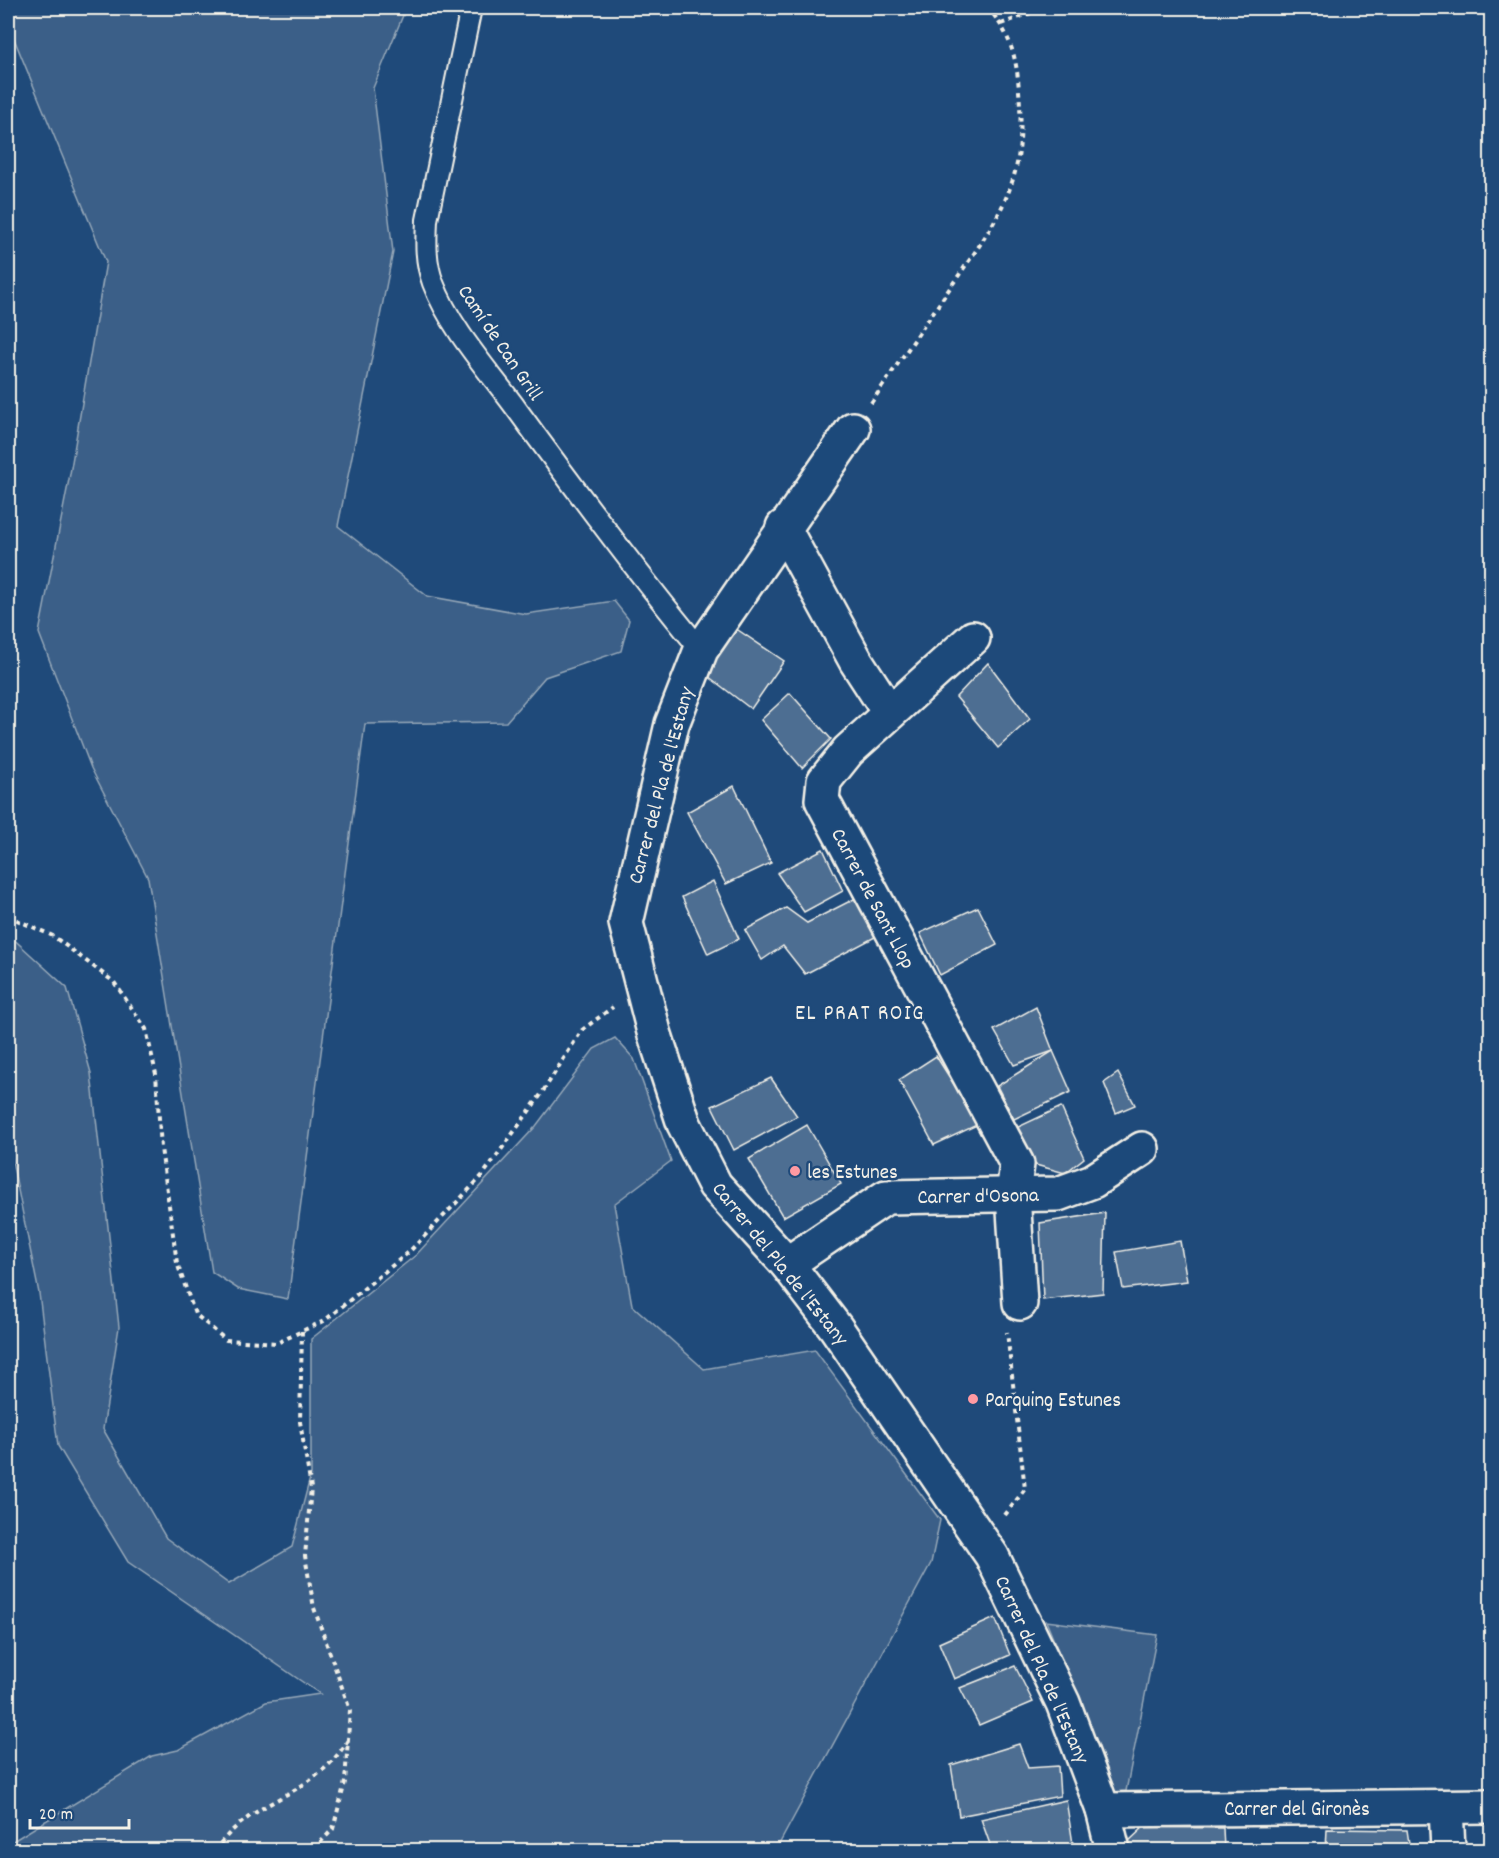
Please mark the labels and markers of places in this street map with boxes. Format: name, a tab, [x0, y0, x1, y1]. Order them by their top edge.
place label: les Estunes	[807, 1159, 898, 1189]
marker: les Estunes	[788, 1164, 802, 1178]
place label: Parquing Estunes	[985, 1387, 1121, 1417]
marker: Parquing Estunes	[966, 1392, 980, 1406]

